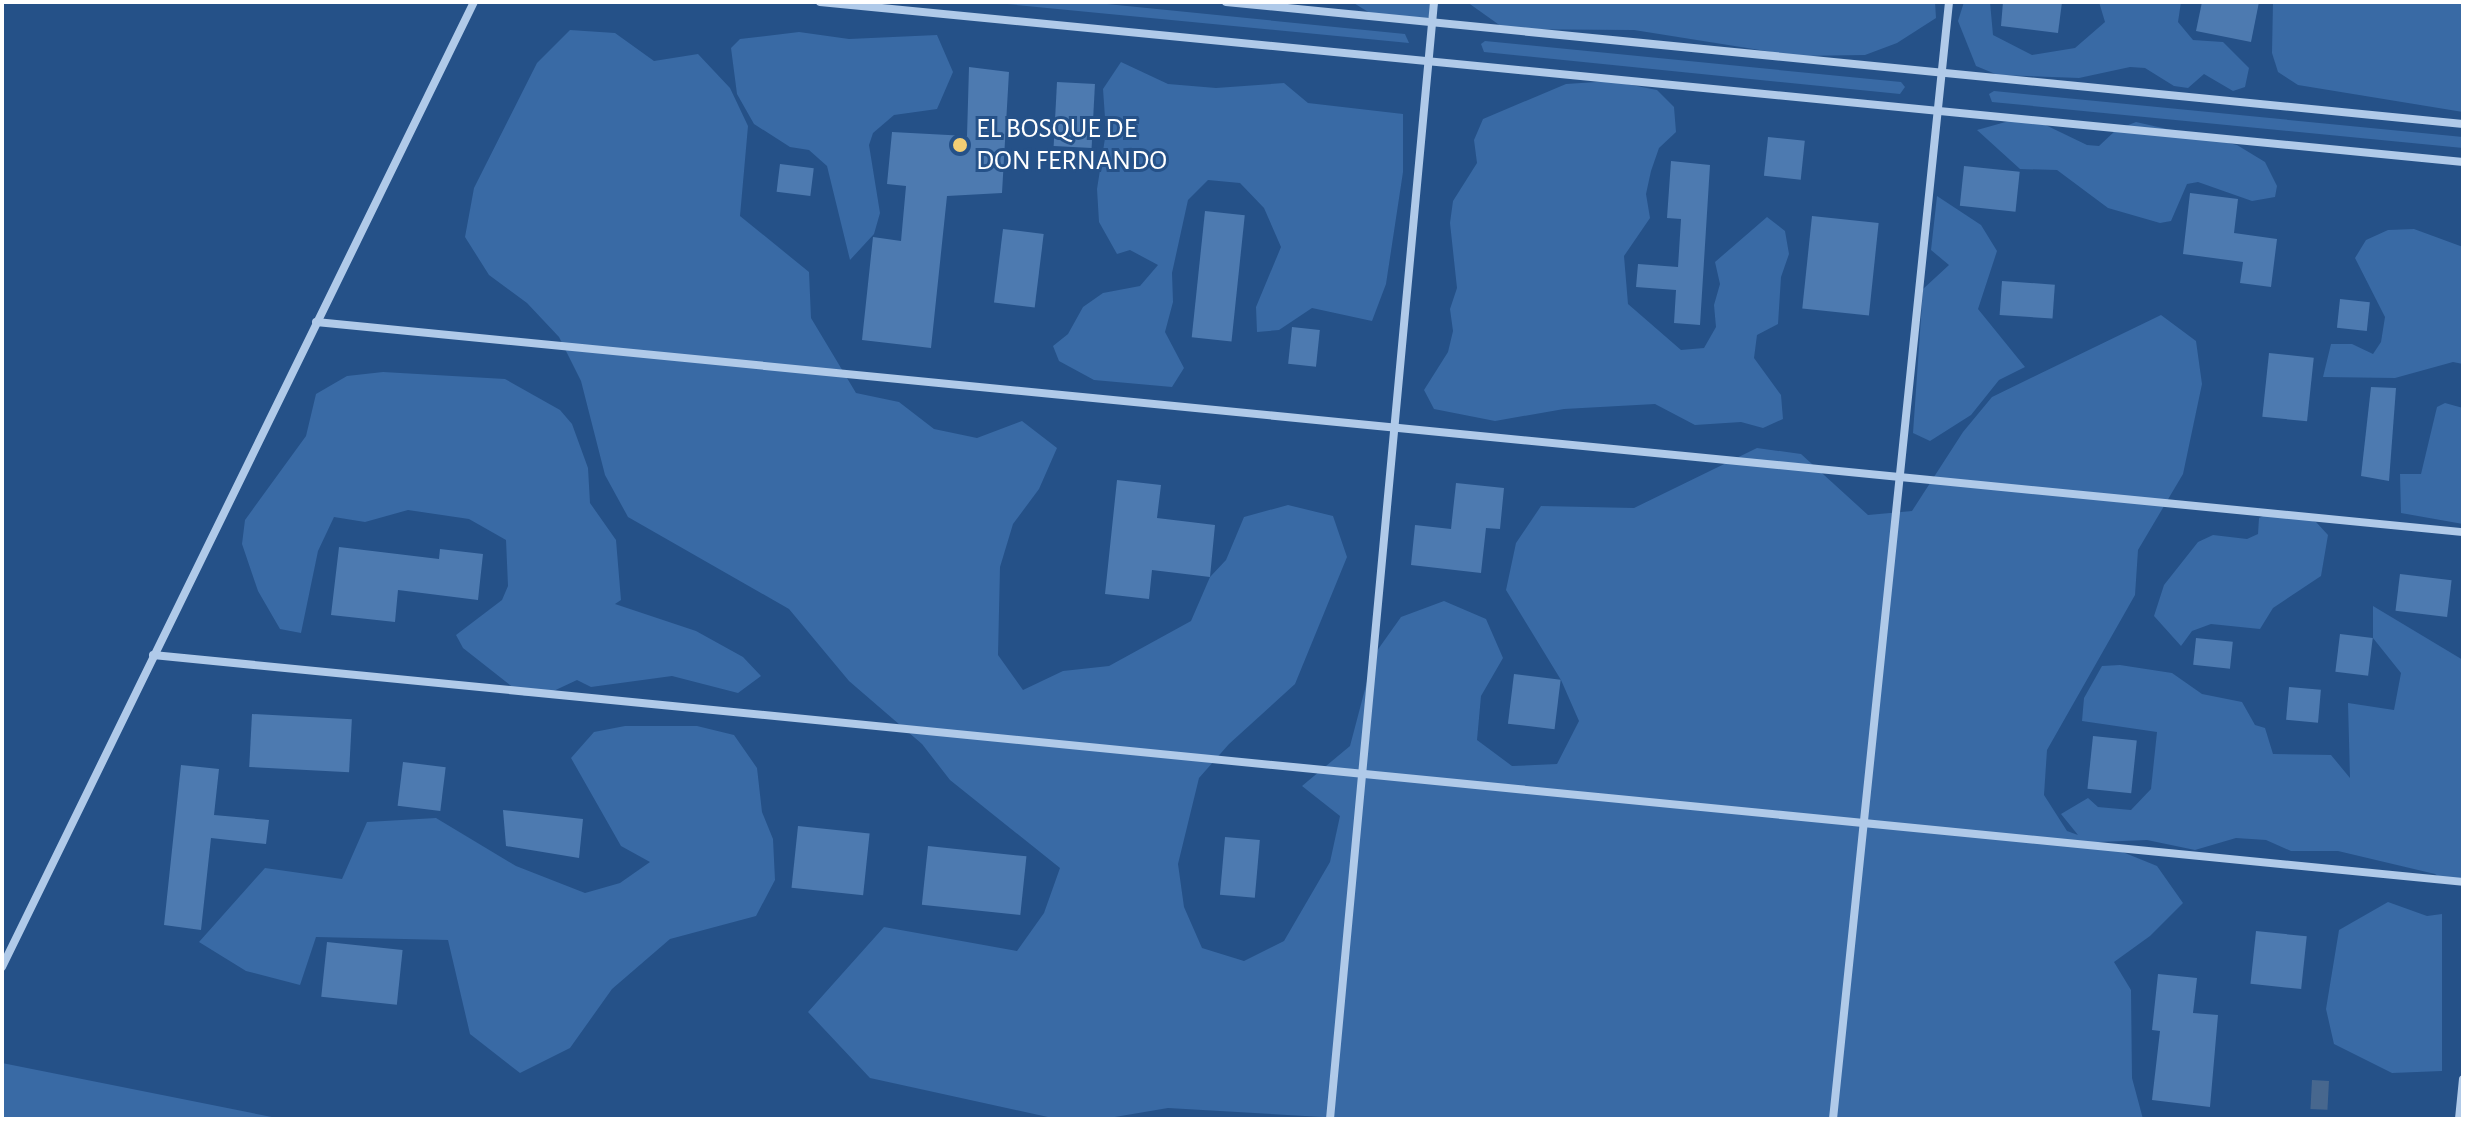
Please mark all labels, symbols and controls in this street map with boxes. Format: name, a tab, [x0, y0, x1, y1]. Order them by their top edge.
place label: EL BOSQUE DE DON FERNANDO	[976, 112, 1167, 178]
marker: EL BOSQUE DE DON FERNANDO	[951, 136, 969, 154]

